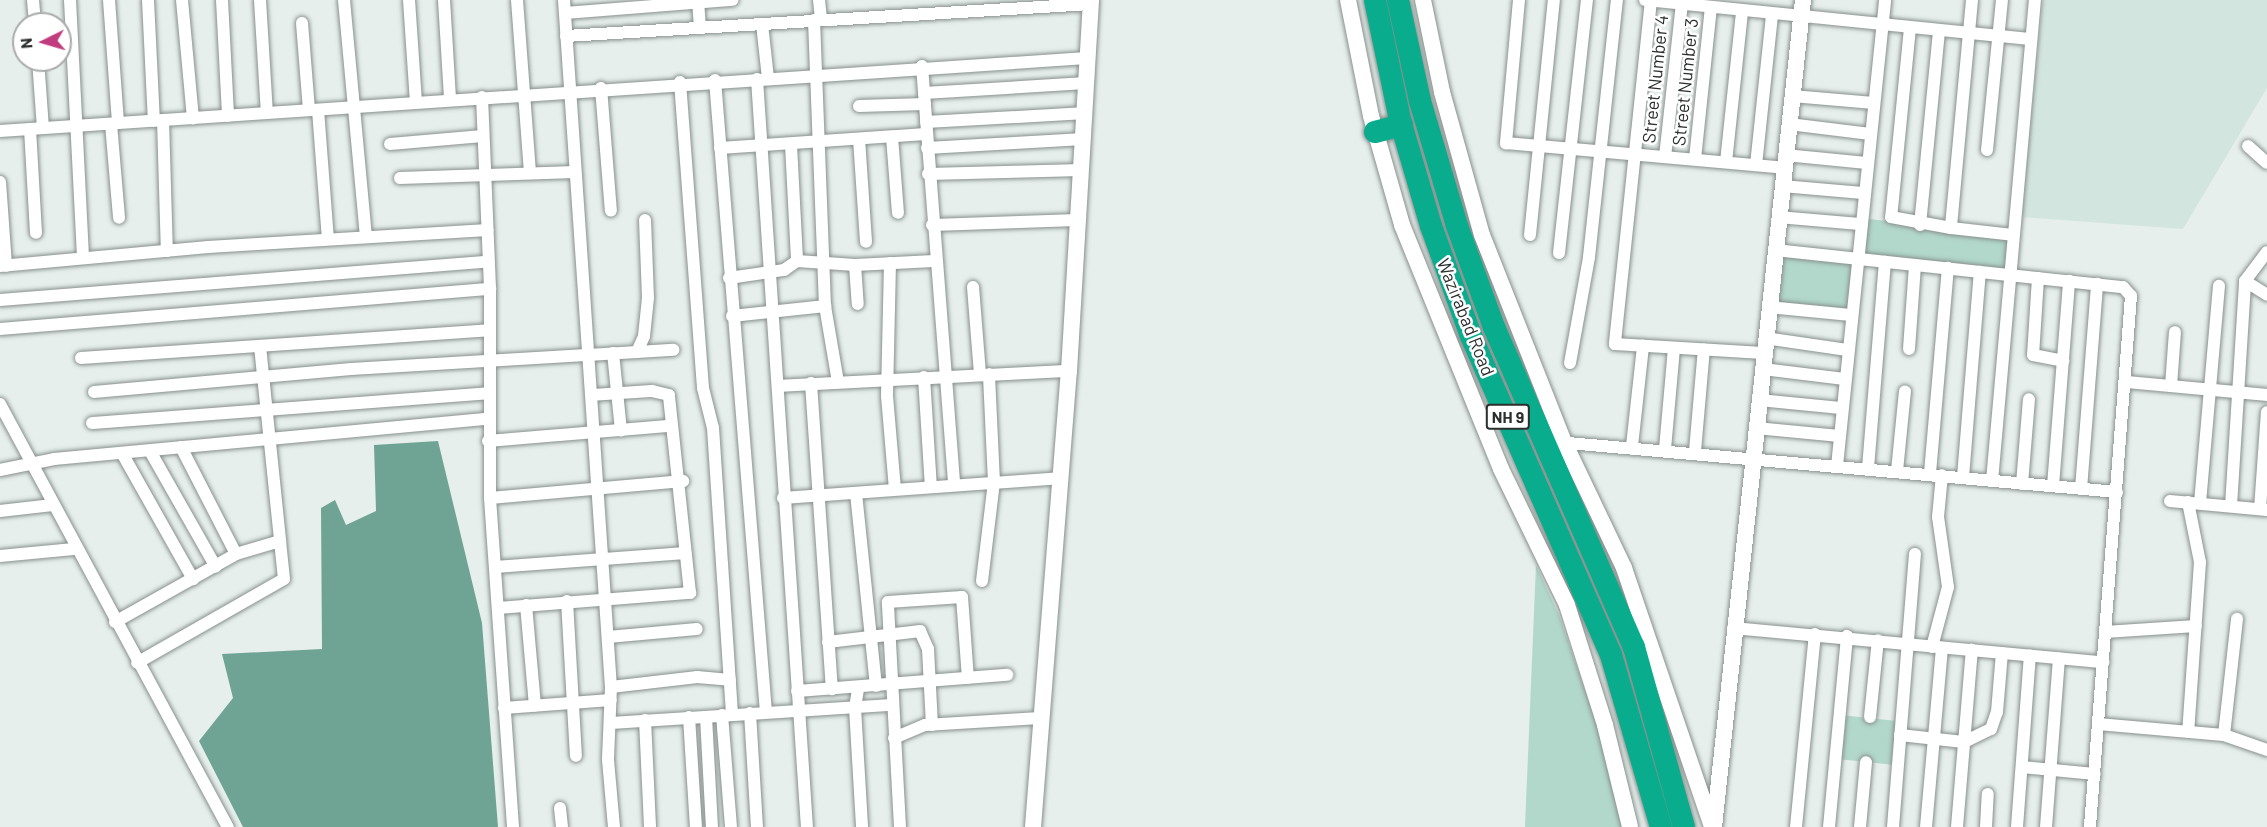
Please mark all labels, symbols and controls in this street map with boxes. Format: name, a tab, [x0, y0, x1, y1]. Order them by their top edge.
north arrow	[12, 12, 72, 72]
street label: Street Number 4	[1638, 14, 1672, 144]
street label: Street Number 3	[1668, 17, 1702, 147]
text: N	[16, 37, 35, 50]
street label: Wazirabad Road	[1433, 255, 1499, 379]
road number: NH 9	[1486, 404, 1530, 430]

